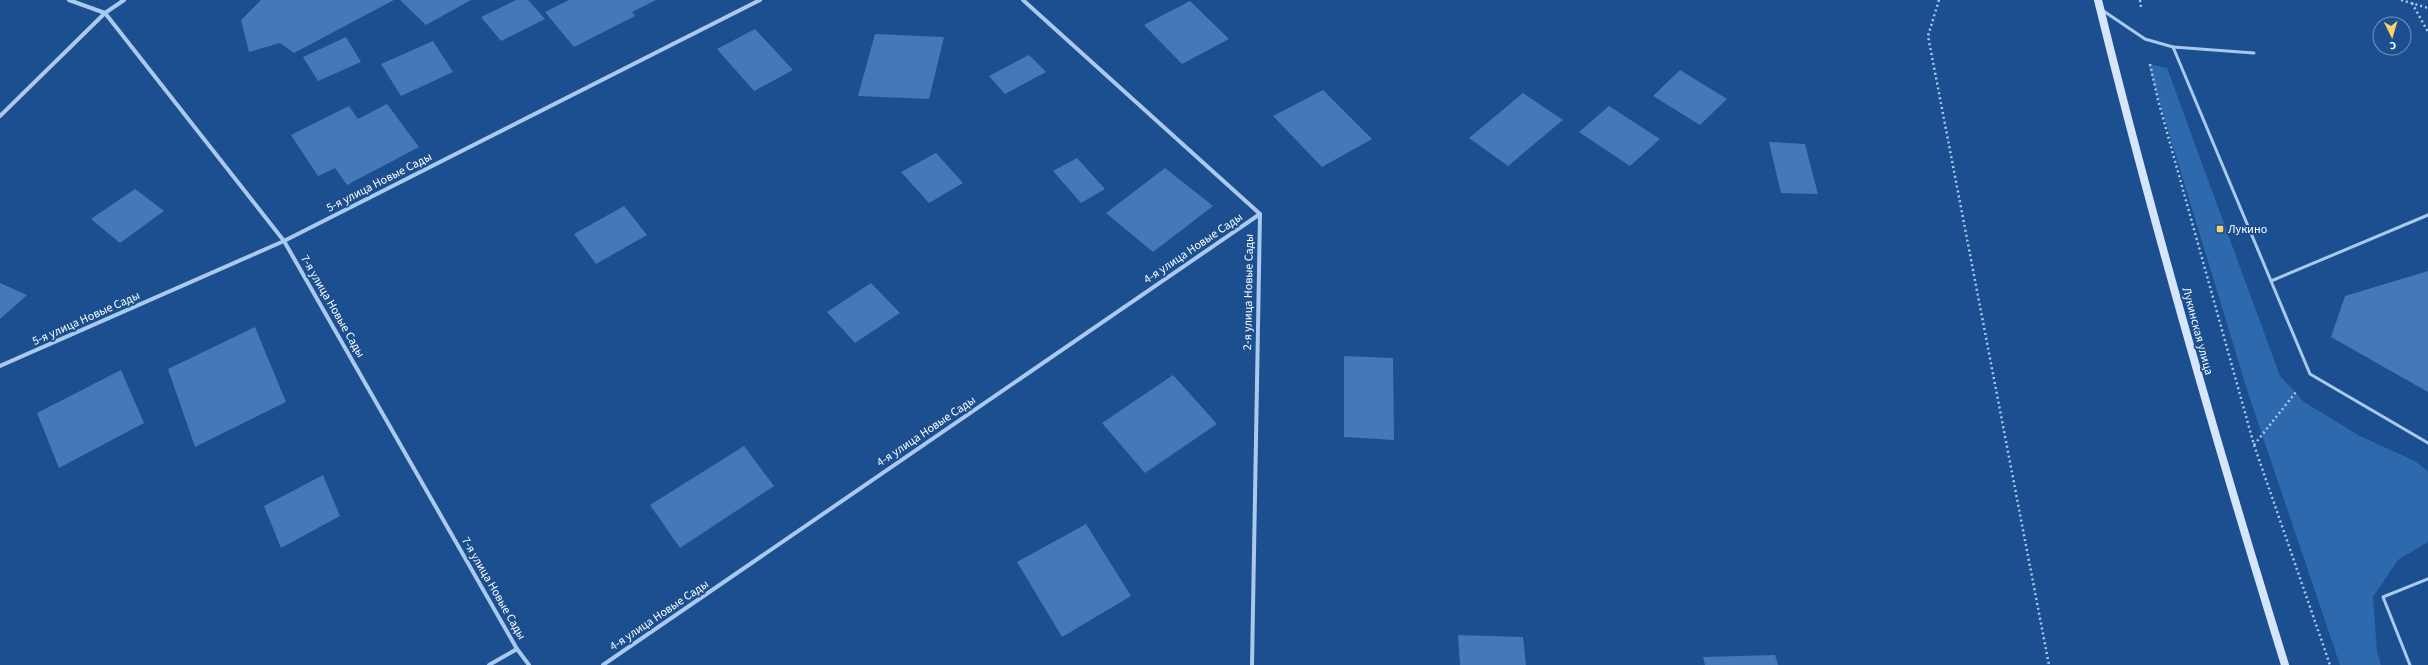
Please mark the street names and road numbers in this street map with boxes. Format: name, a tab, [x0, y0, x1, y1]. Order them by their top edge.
street label: 5-я улица Новые Сады	[324, 148, 435, 216]
street label: 4-я улица Новые Сады	[1140, 209, 1246, 288]
street label: 2-я улица Новые Сады	[1239, 234, 1258, 350]
street label: 7-я улица Новые Сады	[296, 252, 369, 361]
street label: Лукинская улица	[2178, 285, 2217, 377]
street label: 5-я улица Новые Сады	[30, 287, 143, 350]
street label: 4-я улица Новые Сады	[873, 392, 979, 471]
street label: 7-я улица Новые Сады	[457, 534, 530, 643]
street label: 4-я улица Новые Сады	[606, 576, 712, 655]

